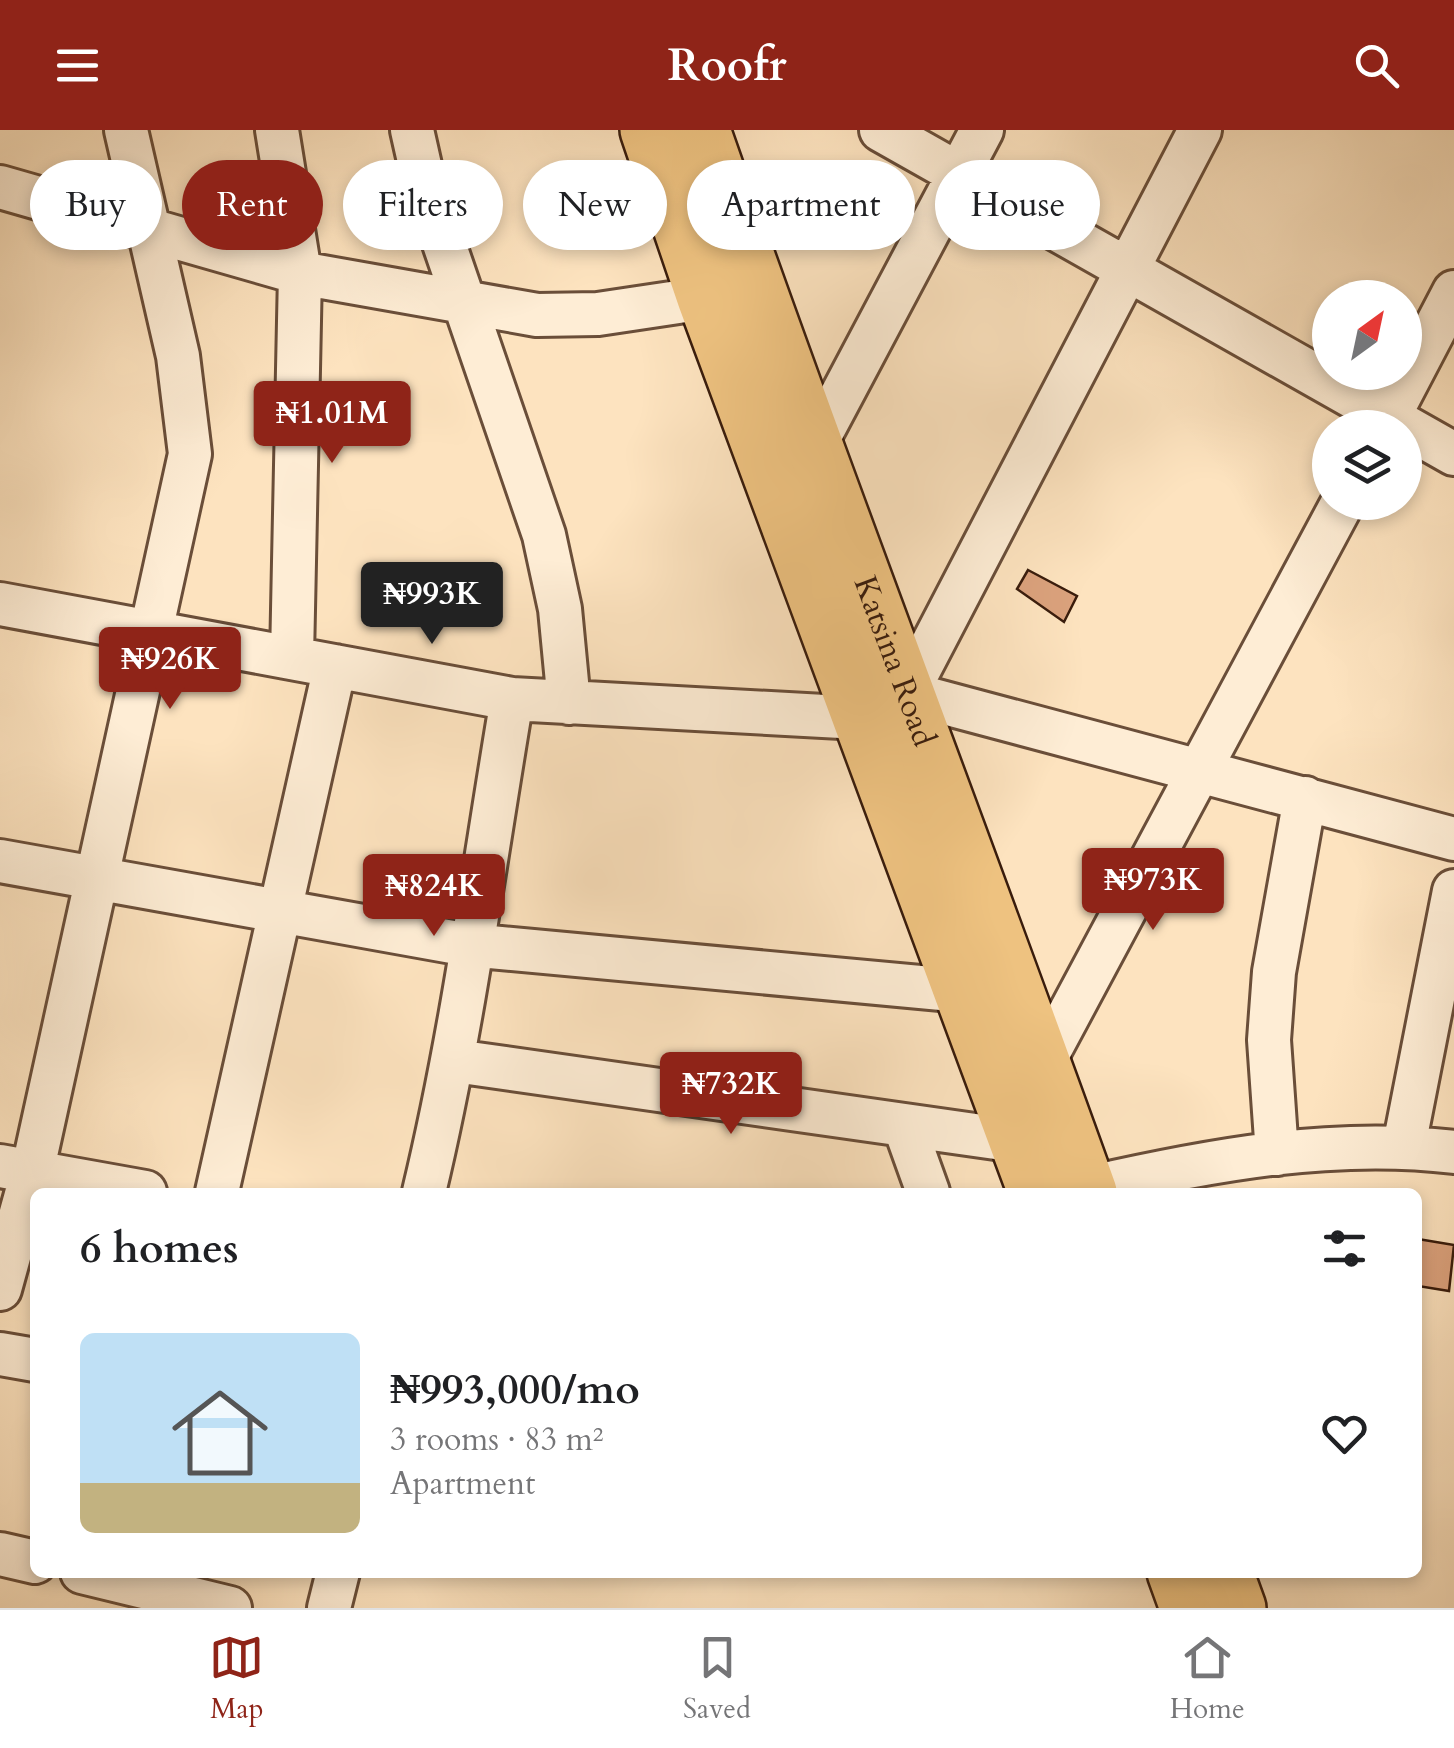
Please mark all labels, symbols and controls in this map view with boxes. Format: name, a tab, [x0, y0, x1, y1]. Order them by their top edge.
text: Roofr	[667, 35, 787, 96]
icon: menu	[50, 38, 105, 93]
icon: search	[1349, 38, 1404, 93]
chip: Buy	[30, 160, 162, 250]
chip: Rent	[182, 160, 323, 250]
chip: Filters	[343, 160, 503, 250]
chip: New	[523, 160, 667, 250]
chip: Apartment	[687, 160, 915, 250]
chip: House	[935, 160, 1100, 250]
north arrow	[1312, 280, 1422, 390]
map controls	[1312, 280, 1422, 520]
pin: ₦1.01M	[251, 381, 413, 466]
text: ₦1.01M	[276, 391, 388, 435]
button: layers	[1312, 410, 1422, 520]
pin: ₦993K	[362, 562, 502, 647]
street label: Katsina Road	[843, 570, 946, 753]
text: ₦993K	[383, 572, 481, 616]
pin: ₦926K	[100, 627, 240, 712]
text: ₦926K	[121, 637, 219, 681]
pin: ₦973K	[1083, 848, 1223, 933]
pin: ₦824K	[364, 854, 504, 939]
text: ₦973K	[1104, 858, 1202, 902]
text: ₦824K	[385, 864, 483, 908]
pin: ₦732K	[661, 1052, 801, 1137]
text: ₦732K	[682, 1062, 780, 1106]
text: 6 homes	[80, 1220, 238, 1277]
icon: filters	[1317, 1221, 1372, 1276]
text: ₦993,000/mo	[390, 1361, 640, 1418]
icon: home	[160, 1373, 280, 1493]
icon: heart	[1317, 1406, 1372, 1461]
text: 3 rooms · 83 m²	[390, 1418, 603, 1462]
text: Apartment	[390, 1462, 535, 1506]
tab: Map	[209, 1630, 264, 1728]
tab: Saved	[683, 1630, 751, 1728]
tab: Home	[1170, 1630, 1245, 1728]

